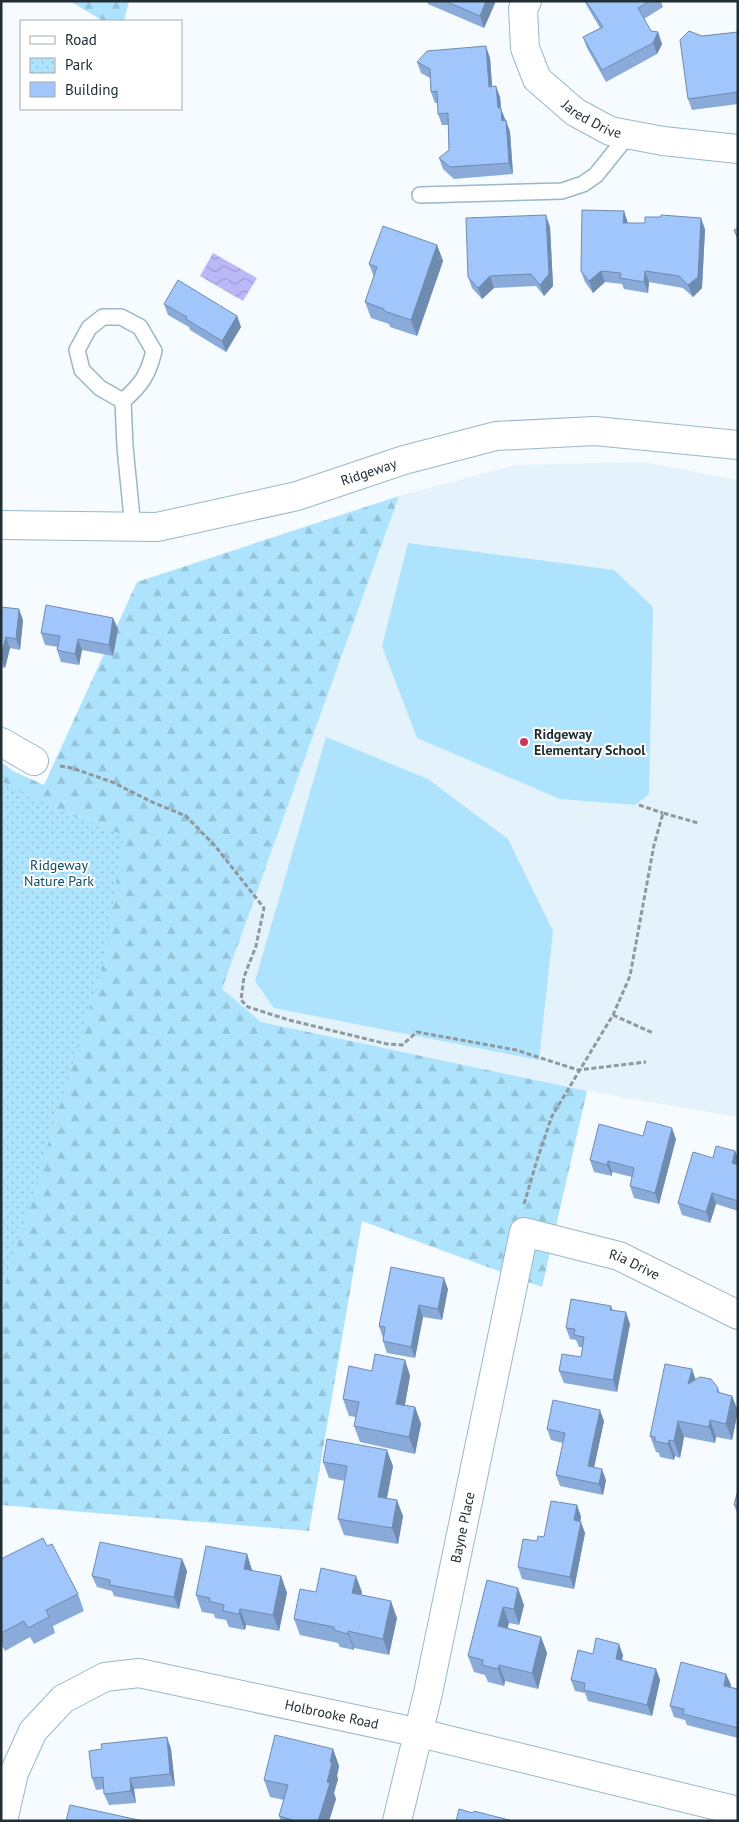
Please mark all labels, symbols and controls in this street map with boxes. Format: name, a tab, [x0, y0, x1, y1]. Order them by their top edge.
legend	[20, 20, 182, 110]
text: Road	[65, 30, 97, 49]
text: Park	[65, 55, 93, 74]
text: Building	[65, 80, 119, 99]
street label: Jared Drive	[557, 95, 623, 142]
street label: Ridgeway	[338, 454, 399, 490]
place label: Ridgeway Elementary School	[534, 725, 646, 759]
marker: Ridgeway Elementary School	[518, 736, 530, 748]
park label: Ridgeway Nature Park	[24, 856, 94, 890]
street label: Ria Drive	[607, 1245, 663, 1284]
street label: Bayne Place	[446, 1490, 479, 1564]
street label: Holbrooke Road	[283, 1695, 380, 1733]

